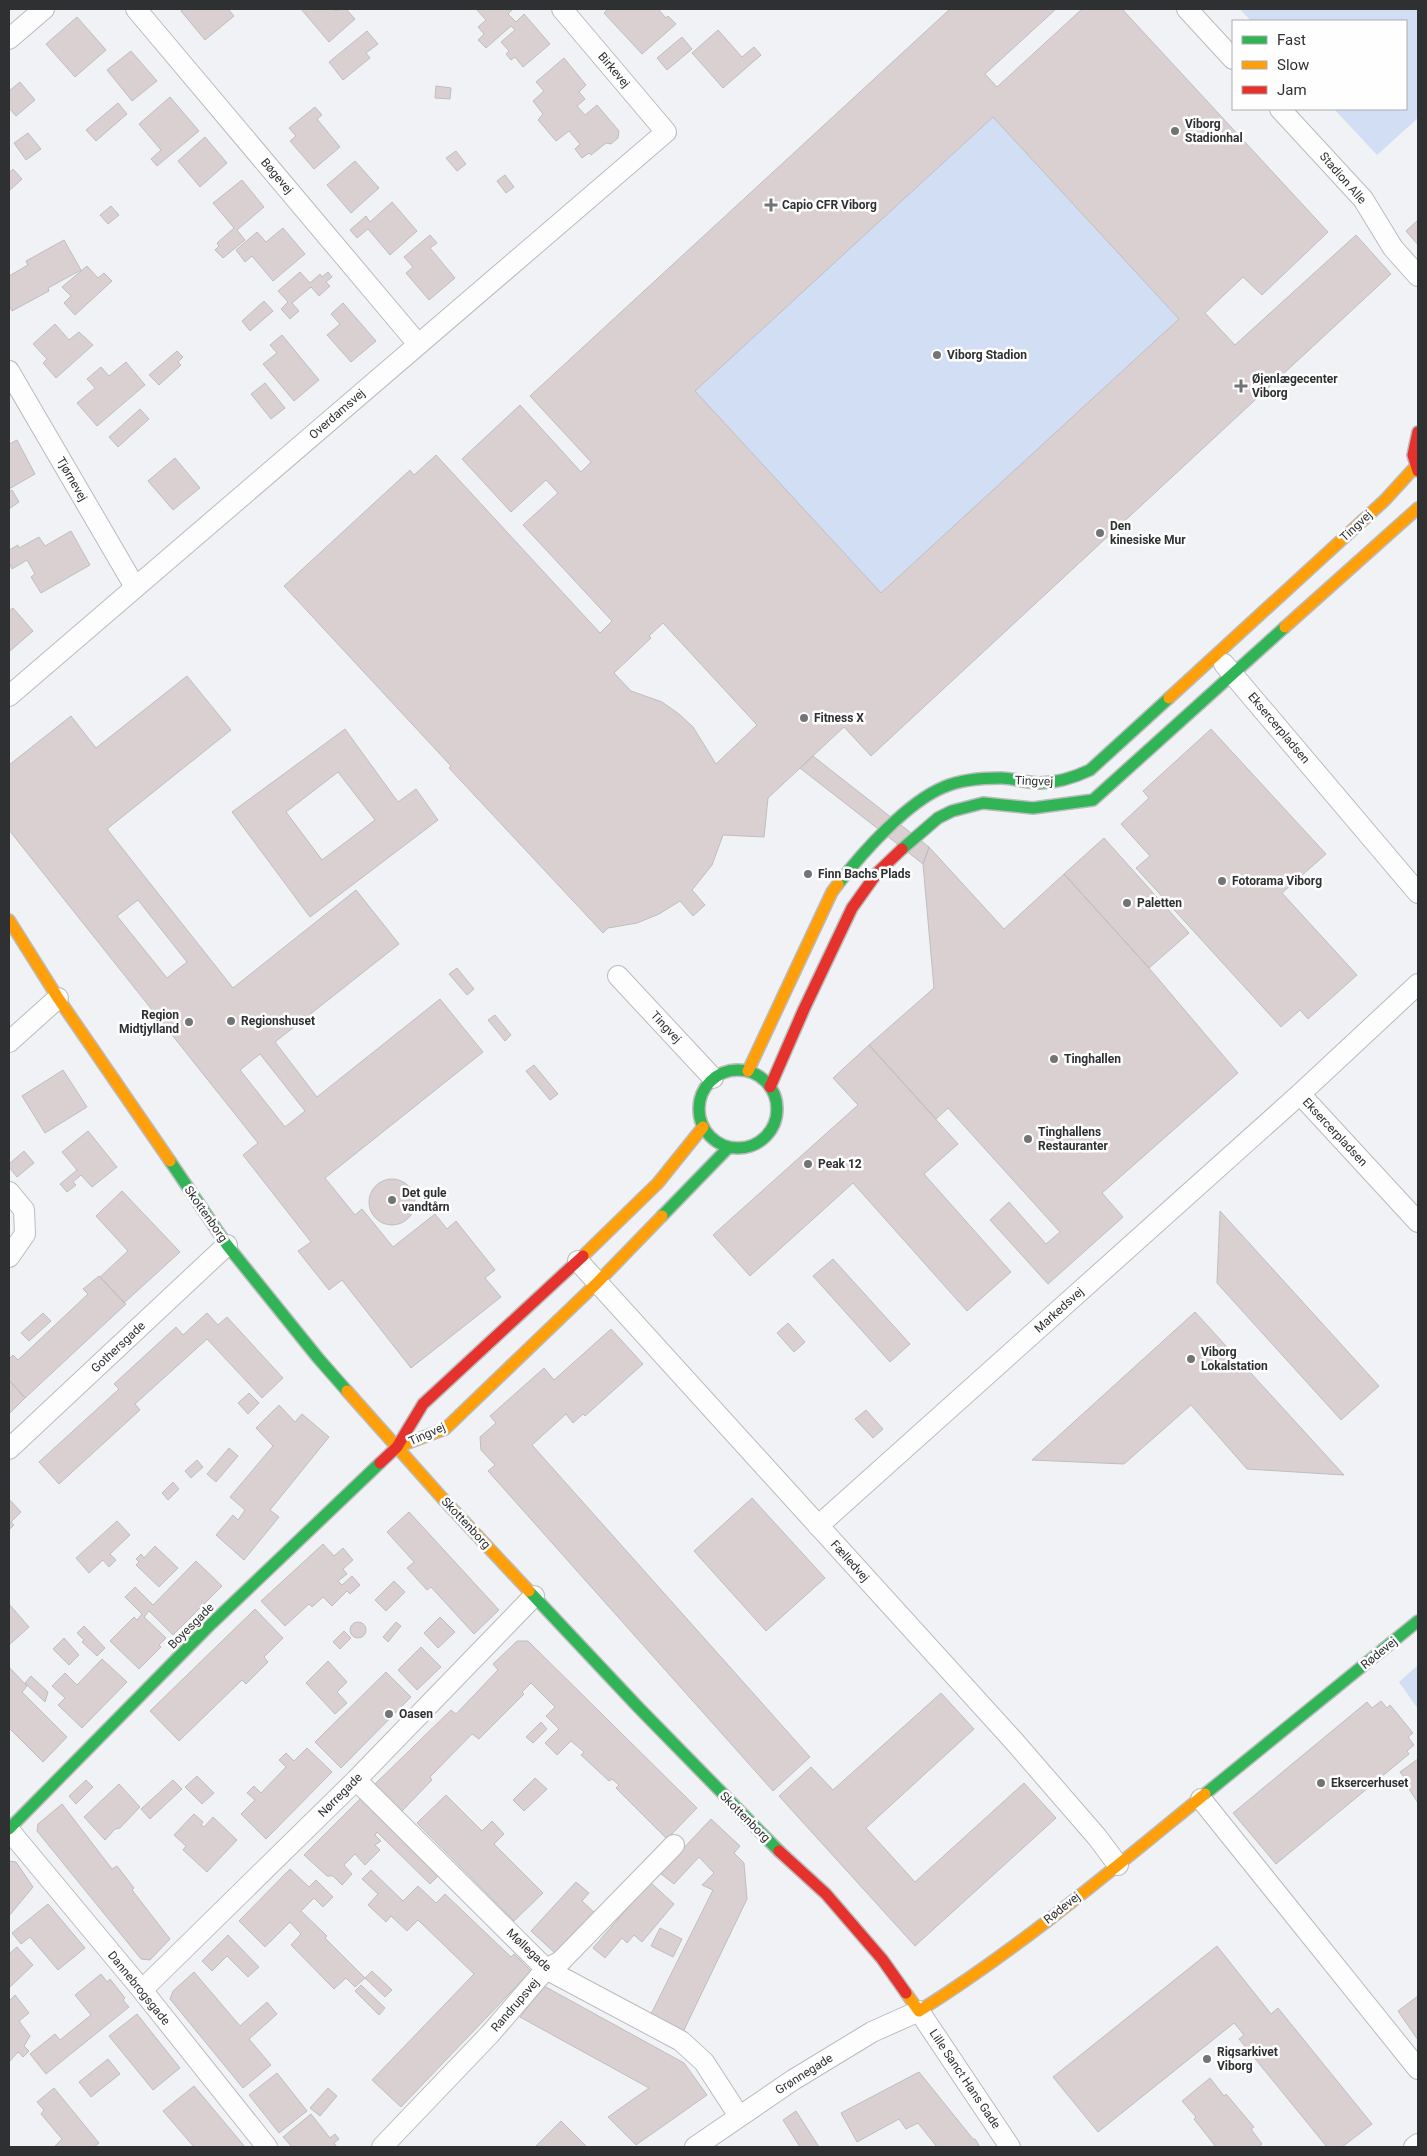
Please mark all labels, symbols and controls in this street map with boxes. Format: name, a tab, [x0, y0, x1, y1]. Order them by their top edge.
legend	[1232, 20, 1407, 110]
text: Fast	[1277, 31, 1306, 49]
street label: Birkevej	[595, 50, 633, 91]
text: Slow	[1277, 56, 1309, 74]
text: Jam	[1277, 81, 1307, 99]
place label: Viborg Stadionhal	[1185, 117, 1243, 145]
marker: Viborg Stadionhal	[1169, 125, 1181, 137]
street label: Stadion Alle	[1317, 149, 1369, 207]
street label: Bøgevej	[258, 155, 296, 197]
marker: Capio CFR Viborg	[764, 198, 778, 212]
place label: Capio CFR Viborg	[782, 198, 877, 212]
place label: Viborg Stadion	[947, 348, 1027, 362]
marker: Viborg Stadion	[931, 349, 943, 361]
place label: Øjenlægecenter Viborg	[1252, 372, 1338, 400]
marker: Øjenlægecenter Viborg	[1234, 379, 1248, 393]
street label: Overdamsvej	[306, 386, 368, 442]
street label: Tjørnevej	[54, 454, 90, 504]
street label: Tingvej	[1337, 508, 1375, 544]
place label: Den kinesiske Mur	[1110, 519, 1186, 547]
marker: Den kinesiske Mur	[1094, 527, 1106, 539]
street label: Eksercerpladsen	[1245, 690, 1313, 766]
place label: Fitness X	[814, 711, 864, 725]
marker: Fitness X	[798, 712, 810, 724]
street label: Tingvej	[1015, 773, 1054, 789]
place label: Finn Bachs Plads	[818, 867, 911, 881]
marker: Finn Bachs Plads	[802, 868, 814, 880]
place label: Fotorama Viborg	[1232, 874, 1322, 888]
marker: Fotorama Viborg	[1216, 875, 1228, 887]
place label: Paletten	[1137, 896, 1182, 910]
marker: Paletten	[1121, 897, 1133, 909]
place label: Region Midtjylland	[119, 1008, 179, 1036]
street label: Tingvej	[648, 1008, 684, 1046]
place label: Regionshuset	[241, 1014, 315, 1028]
marker: Regionshuset	[225, 1015, 237, 1027]
marker: Region Midtjylland	[183, 1016, 195, 1028]
place label: Tinghallen	[1064, 1052, 1121, 1066]
marker: Tinghallen	[1048, 1053, 1060, 1065]
street label: Eksercerpladsen	[1300, 1095, 1370, 1169]
place label: Tinghallens Restauranter	[1038, 1125, 1108, 1153]
marker: Tinghallens Restauranter	[1022, 1133, 1034, 1145]
place label: Peak 12	[818, 1157, 862, 1171]
marker: Peak 12	[802, 1158, 814, 1170]
street label: Skottenborg	[182, 1183, 230, 1245]
place label: Det gule vandtårn	[402, 1186, 450, 1214]
marker: Det gule vandtårn	[386, 1194, 398, 1206]
street label: Markedsvej	[1032, 1284, 1087, 1336]
street label: Gothersgade	[88, 1318, 148, 1376]
place label: Viborg Lokalstation	[1201, 1345, 1268, 1373]
marker: Viborg Lokalstation	[1185, 1353, 1197, 1365]
street label: Tingvej	[407, 1420, 448, 1448]
street label: Skottenborg	[439, 1494, 493, 1552]
street label: Fælledvej	[828, 1537, 872, 1585]
street label: Boyesgade	[165, 1600, 217, 1652]
street label: Rødevej	[1358, 1634, 1400, 1672]
place label: Oasen	[399, 1707, 433, 1721]
marker: Oasen	[383, 1708, 395, 1720]
street label: Nørregade	[315, 1770, 365, 1820]
place label: Eksercerhuset	[1331, 1776, 1408, 1790]
marker: Eksercerhuset	[1315, 1777, 1327, 1789]
street label: Skottenborg	[717, 1789, 773, 1845]
street label: Rødevej	[1041, 1889, 1083, 1927]
street label: Møllegade	[504, 1926, 554, 1974]
street label: Dannebrogsgade	[105, 1948, 173, 2028]
street label: Randrupsvej	[488, 1975, 542, 2034]
street label: Lille Sanct Hans Gade	[927, 2027, 1003, 2131]
place label: Rigsarkivet Viborg	[1217, 2045, 1278, 2073]
street label: Grønnegade	[773, 2051, 835, 2097]
marker: Rigsarkivet Viborg	[1201, 2053, 1213, 2065]

